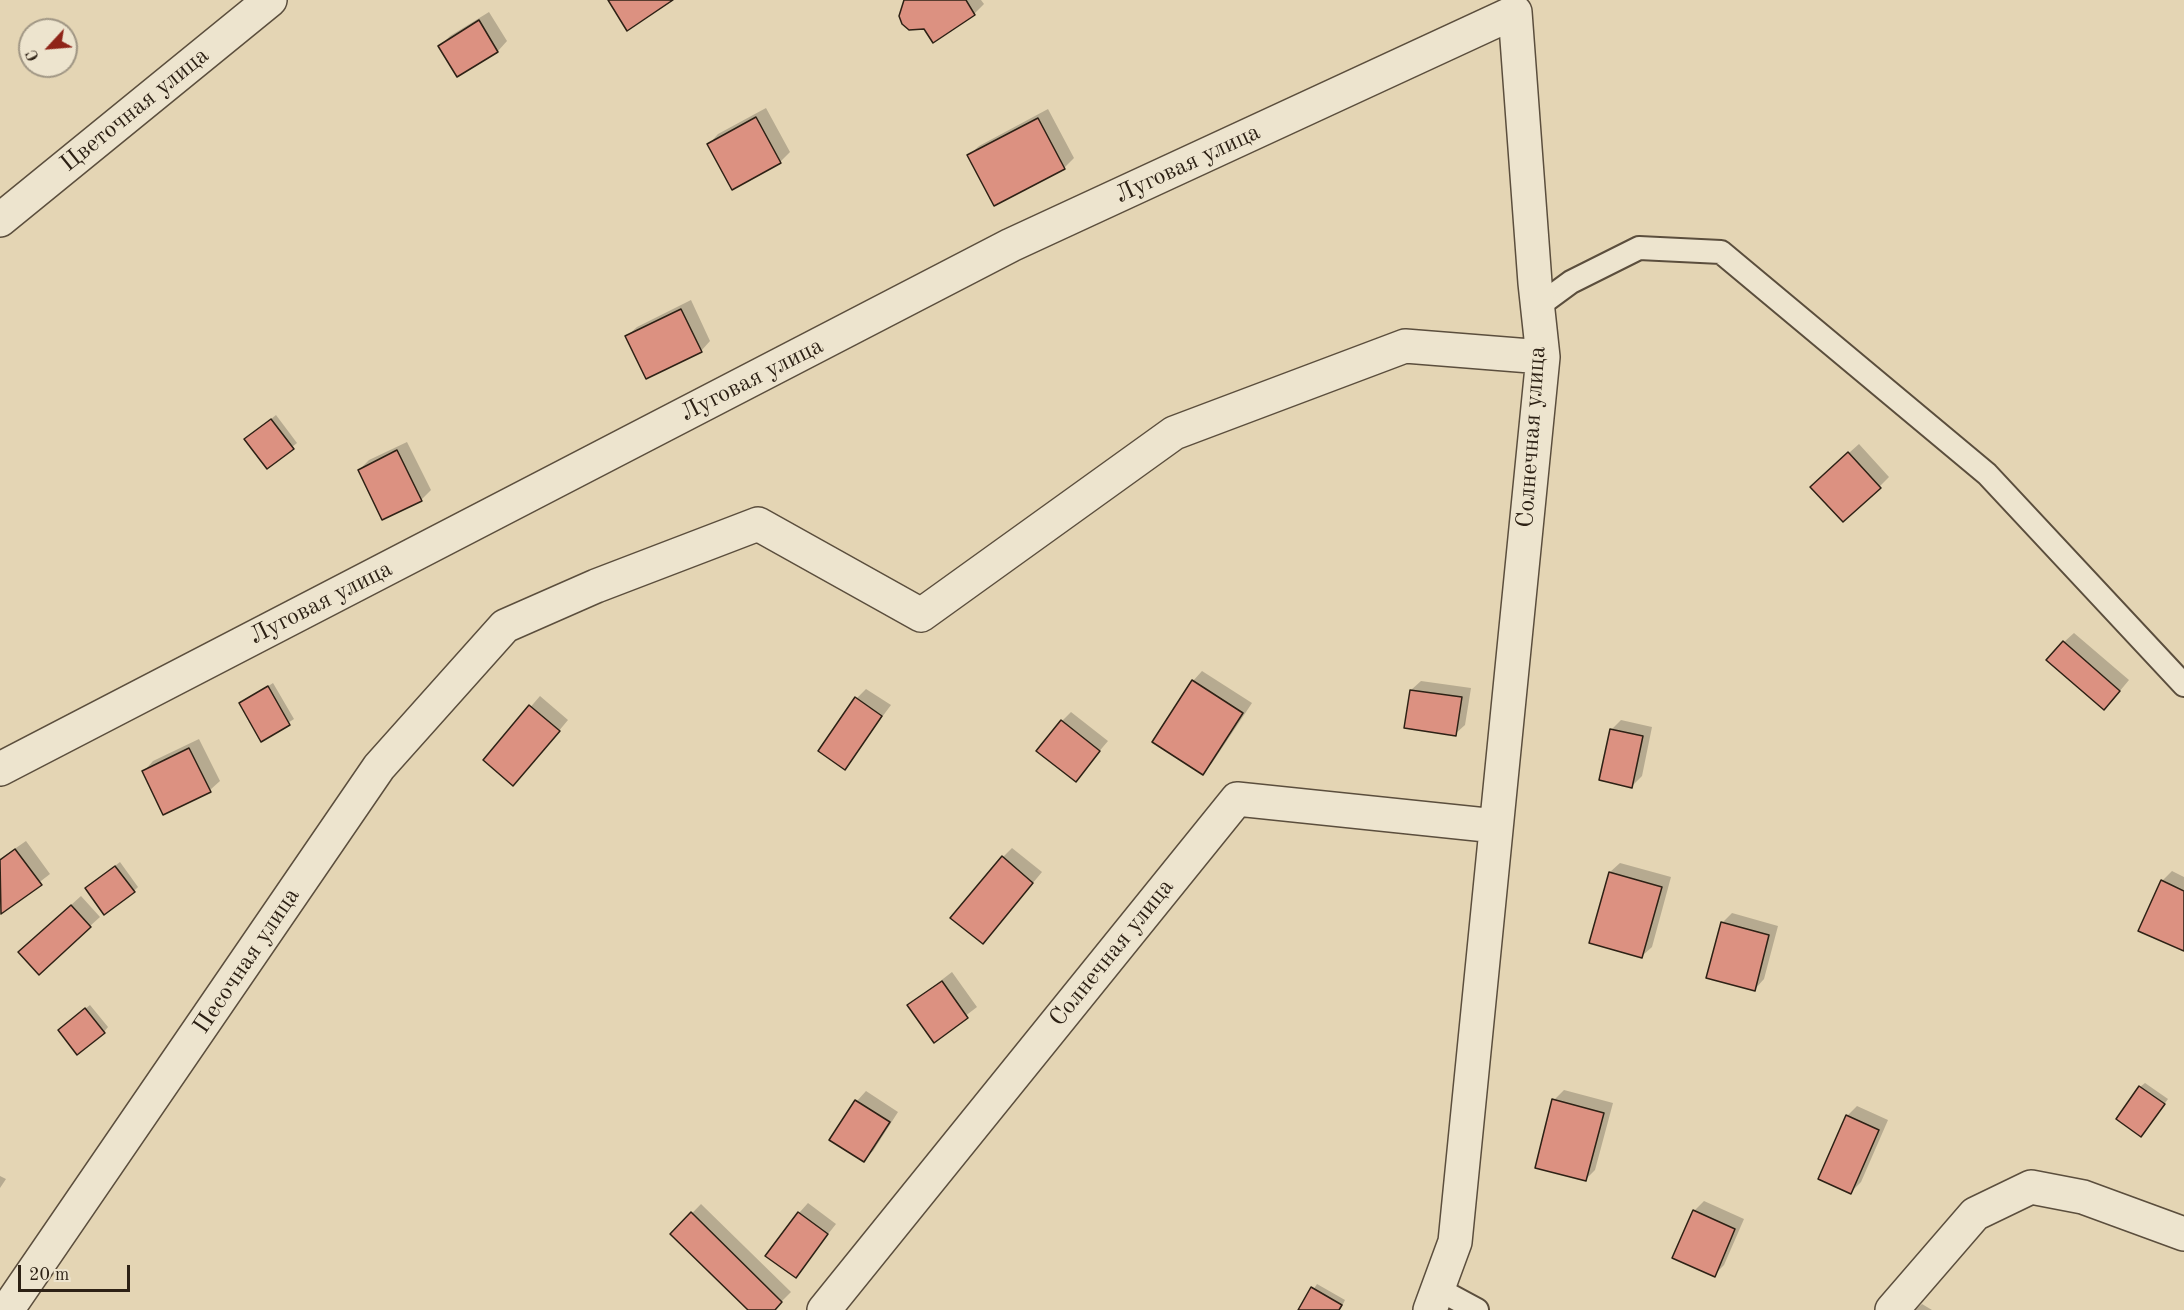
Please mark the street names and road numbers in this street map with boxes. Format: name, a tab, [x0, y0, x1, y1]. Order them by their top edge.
street label: Цветочная улица	[55, 41, 215, 179]
street label: Луговая улица	[1111, 118, 1265, 210]
street label: Луговая улица	[676, 332, 828, 428]
street label: Солнечная улица	[1511, 345, 1553, 529]
street label: Луговая улица	[245, 555, 397, 651]
street label: Солнечная улица	[1044, 873, 1180, 1033]
street label: Песочная улица	[188, 883, 306, 1039]

